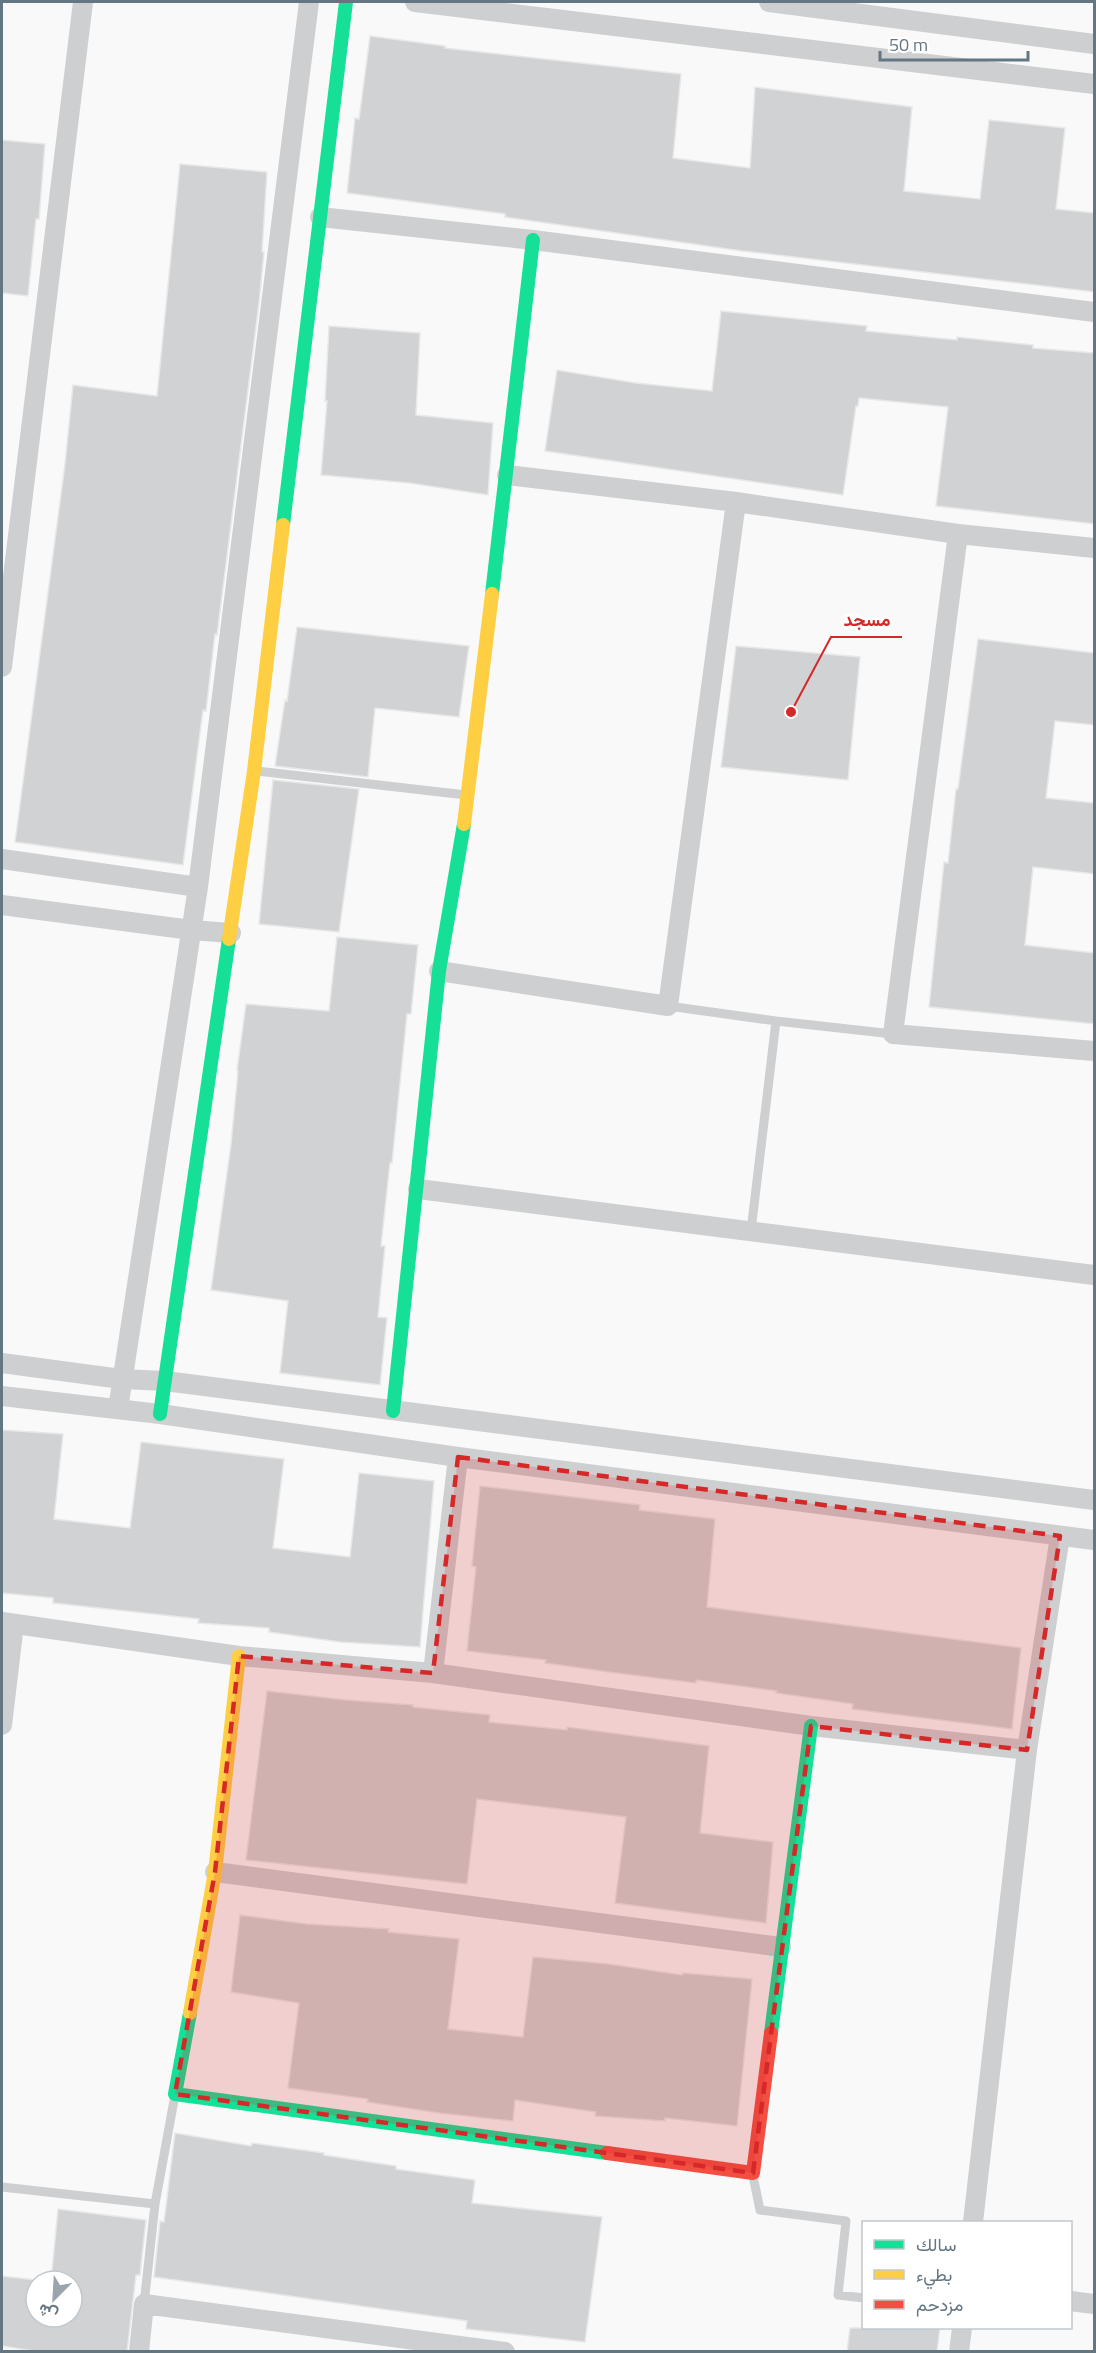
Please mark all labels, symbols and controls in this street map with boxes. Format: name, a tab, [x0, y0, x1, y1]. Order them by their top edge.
scale bar	[880, 24, 1028, 62]
text: 50 m	[889, 31, 928, 58]
callout: مسجد	[831, 601, 902, 637]
text: مسجد	[844, 606, 891, 633]
legend	[862, 2221, 1072, 2329]
text: سالك	[916, 2231, 956, 2258]
text: بطيء	[916, 2261, 952, 2290]
north arrow	[24, 2269, 84, 2329]
text: مزدحم	[916, 2291, 963, 2318]
text: ش	[34, 2298, 62, 2328]

